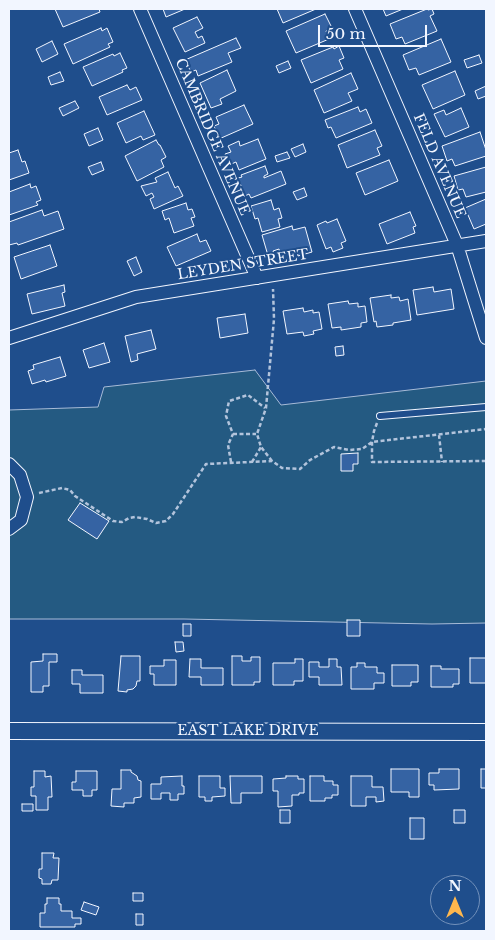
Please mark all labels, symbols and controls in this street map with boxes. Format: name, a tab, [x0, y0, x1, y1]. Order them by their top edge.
scale bar	[320, 15, 429, 47]
text: 50 m	[326, 24, 366, 43]
street label: CAMBRIDGE AVENUE	[171, 56, 253, 218]
street label: FELD AVENUE	[409, 111, 469, 221]
street label: LEYDEN STREET	[176, 246, 310, 284]
street label: EAST LAKE DRIVE	[177, 723, 319, 739]
north arrow	[430, 875, 480, 925]
text: N	[448, 877, 462, 895]

